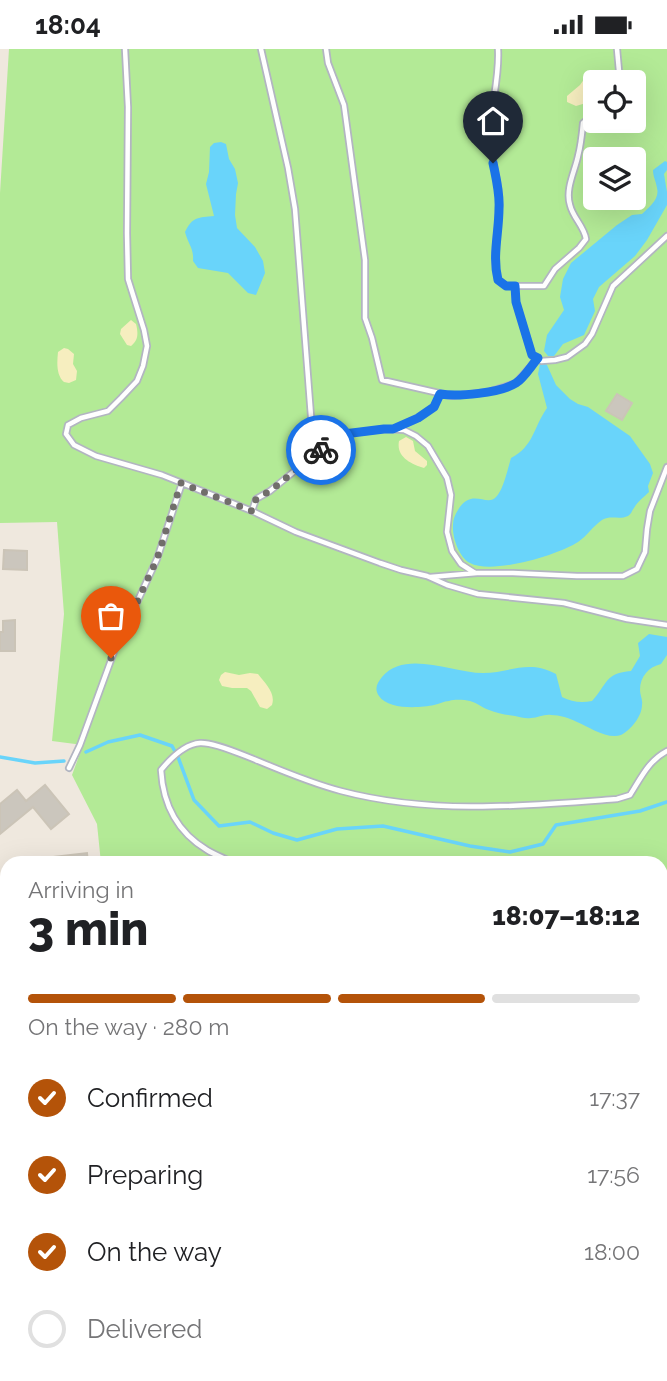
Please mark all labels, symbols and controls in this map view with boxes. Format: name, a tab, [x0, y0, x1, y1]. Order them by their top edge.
text: 18:04	[35, 10, 101, 40]
map controls	[583, 70, 646, 210]
button: locate	[583, 70, 646, 133]
pin	[463, 91, 523, 163]
icon: home	[474, 102, 512, 140]
button: layers	[583, 147, 646, 210]
courier	[286, 415, 356, 485]
icon: bike	[302, 431, 340, 469]
pin	[81, 586, 141, 658]
icon: bag	[92, 597, 130, 635]
text: Arriving in	[28, 876, 134, 903]
text: 18:07–18:12	[492, 901, 640, 931]
text: 3 min	[28, 902, 148, 956]
text: On the way · 280 m	[28, 1013, 230, 1040]
icon: check	[28, 1079, 66, 1117]
text: Confirmed	[87, 1083, 213, 1113]
text: 17:37	[589, 1084, 640, 1111]
icon: check	[28, 1156, 66, 1194]
text: Preparing	[87, 1160, 203, 1190]
text: 17:56	[587, 1161, 640, 1188]
icon: check	[28, 1233, 66, 1271]
text: On the way	[87, 1237, 222, 1267]
text: 18:00	[584, 1238, 640, 1265]
text: Delivered	[87, 1314, 202, 1344]

